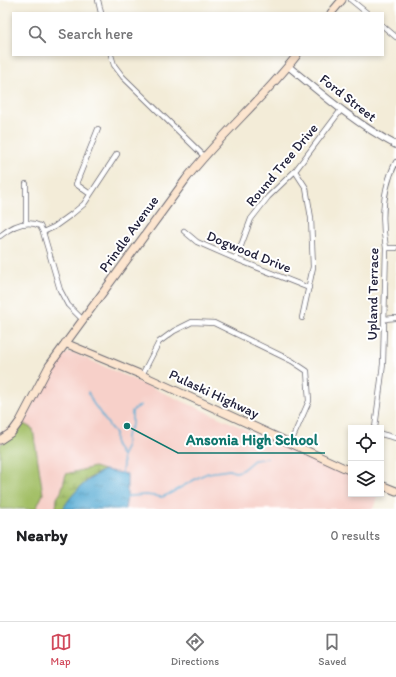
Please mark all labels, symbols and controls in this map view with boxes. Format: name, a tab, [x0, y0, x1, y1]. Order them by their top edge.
search box	[12, 12, 384, 56]
icon: search	[26, 23, 48, 45]
text: Search here	[58, 25, 133, 43]
street label: Ford Street	[316, 71, 380, 125]
street label: Round Tree Drive	[242, 120, 322, 210]
street label: Prindle Avenue	[96, 192, 163, 276]
street label: Dogwood Drive	[204, 227, 294, 277]
street label: Upland Terrace	[364, 247, 382, 340]
street label: Pulaski Highway	[166, 366, 262, 422]
map controls	[348, 425, 384, 497]
button: locate	[348, 425, 384, 461]
callout: Ansonia High School	[178, 426, 325, 453]
text: Ansonia High School	[185, 431, 319, 450]
button: layers	[348, 461, 384, 497]
text: Nearby	[16, 525, 68, 545]
text: 0 results	[330, 528, 380, 543]
tab: Map	[50, 631, 72, 668]
tab: Directions	[171, 631, 219, 668]
tab: Saved	[318, 631, 346, 668]

